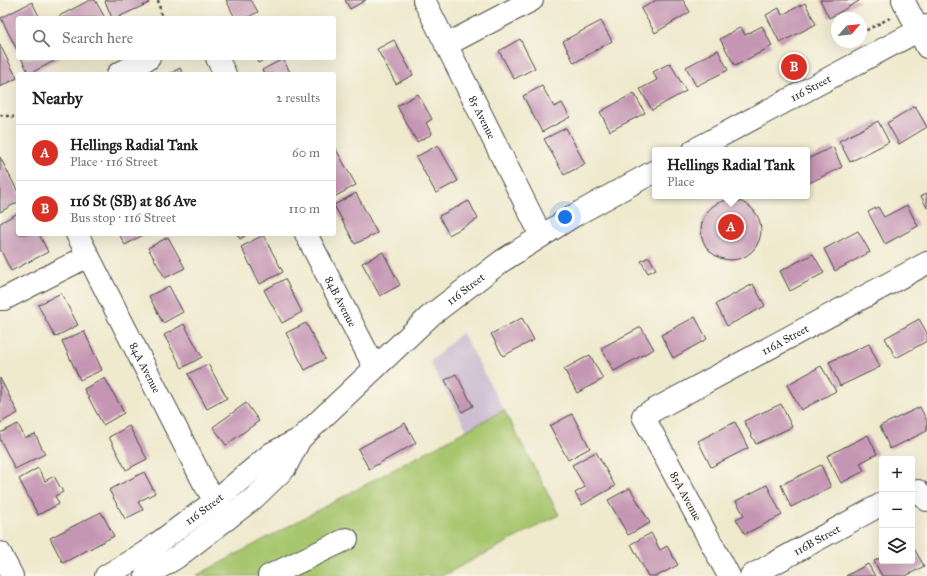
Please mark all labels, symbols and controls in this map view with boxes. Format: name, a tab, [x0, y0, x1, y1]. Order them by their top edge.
north arrow	[831, 12, 867, 48]
search box	[16, 16, 336, 60]
icon: search	[30, 27, 52, 49]
text: Search here	[62, 29, 133, 47]
pin: B	[781, 52, 807, 82]
street label: 116 Street	[788, 72, 833, 105]
text: Nearby	[32, 88, 83, 109]
text: 2 results	[276, 90, 320, 106]
street label: 85 Avenue	[466, 94, 498, 142]
text: Hellings Radial Tank	[70, 136, 198, 154]
text: A	[41, 145, 49, 161]
text: 60 m	[292, 145, 320, 161]
popup	[652, 147, 810, 199]
text: Place · 116 Street	[70, 154, 158, 170]
text: Hellings Radial Tank	[667, 156, 795, 174]
text: Place	[667, 174, 694, 190]
text: 116 St (SB) at 86 Ave	[70, 192, 197, 210]
text: B	[41, 201, 49, 217]
text: 110 m	[288, 201, 320, 217]
your location	[555, 207, 575, 227]
text: Bus stop · 116 Street	[70, 210, 176, 226]
pin: A	[718, 212, 744, 242]
street label: 116 Street	[444, 271, 487, 308]
street label: 84B Avenue	[322, 274, 359, 329]
street label: 116A Street	[760, 322, 811, 358]
street label: 84A Avenue	[126, 340, 163, 396]
map controls	[879, 456, 915, 564]
button: +	[879, 456, 915, 492]
street label: 85A Avenue	[667, 469, 704, 523]
street label: 116 Street	[183, 491, 226, 528]
button: −	[879, 492, 915, 528]
street label: 116B Street	[791, 522, 843, 558]
button: layers	[879, 528, 915, 564]

